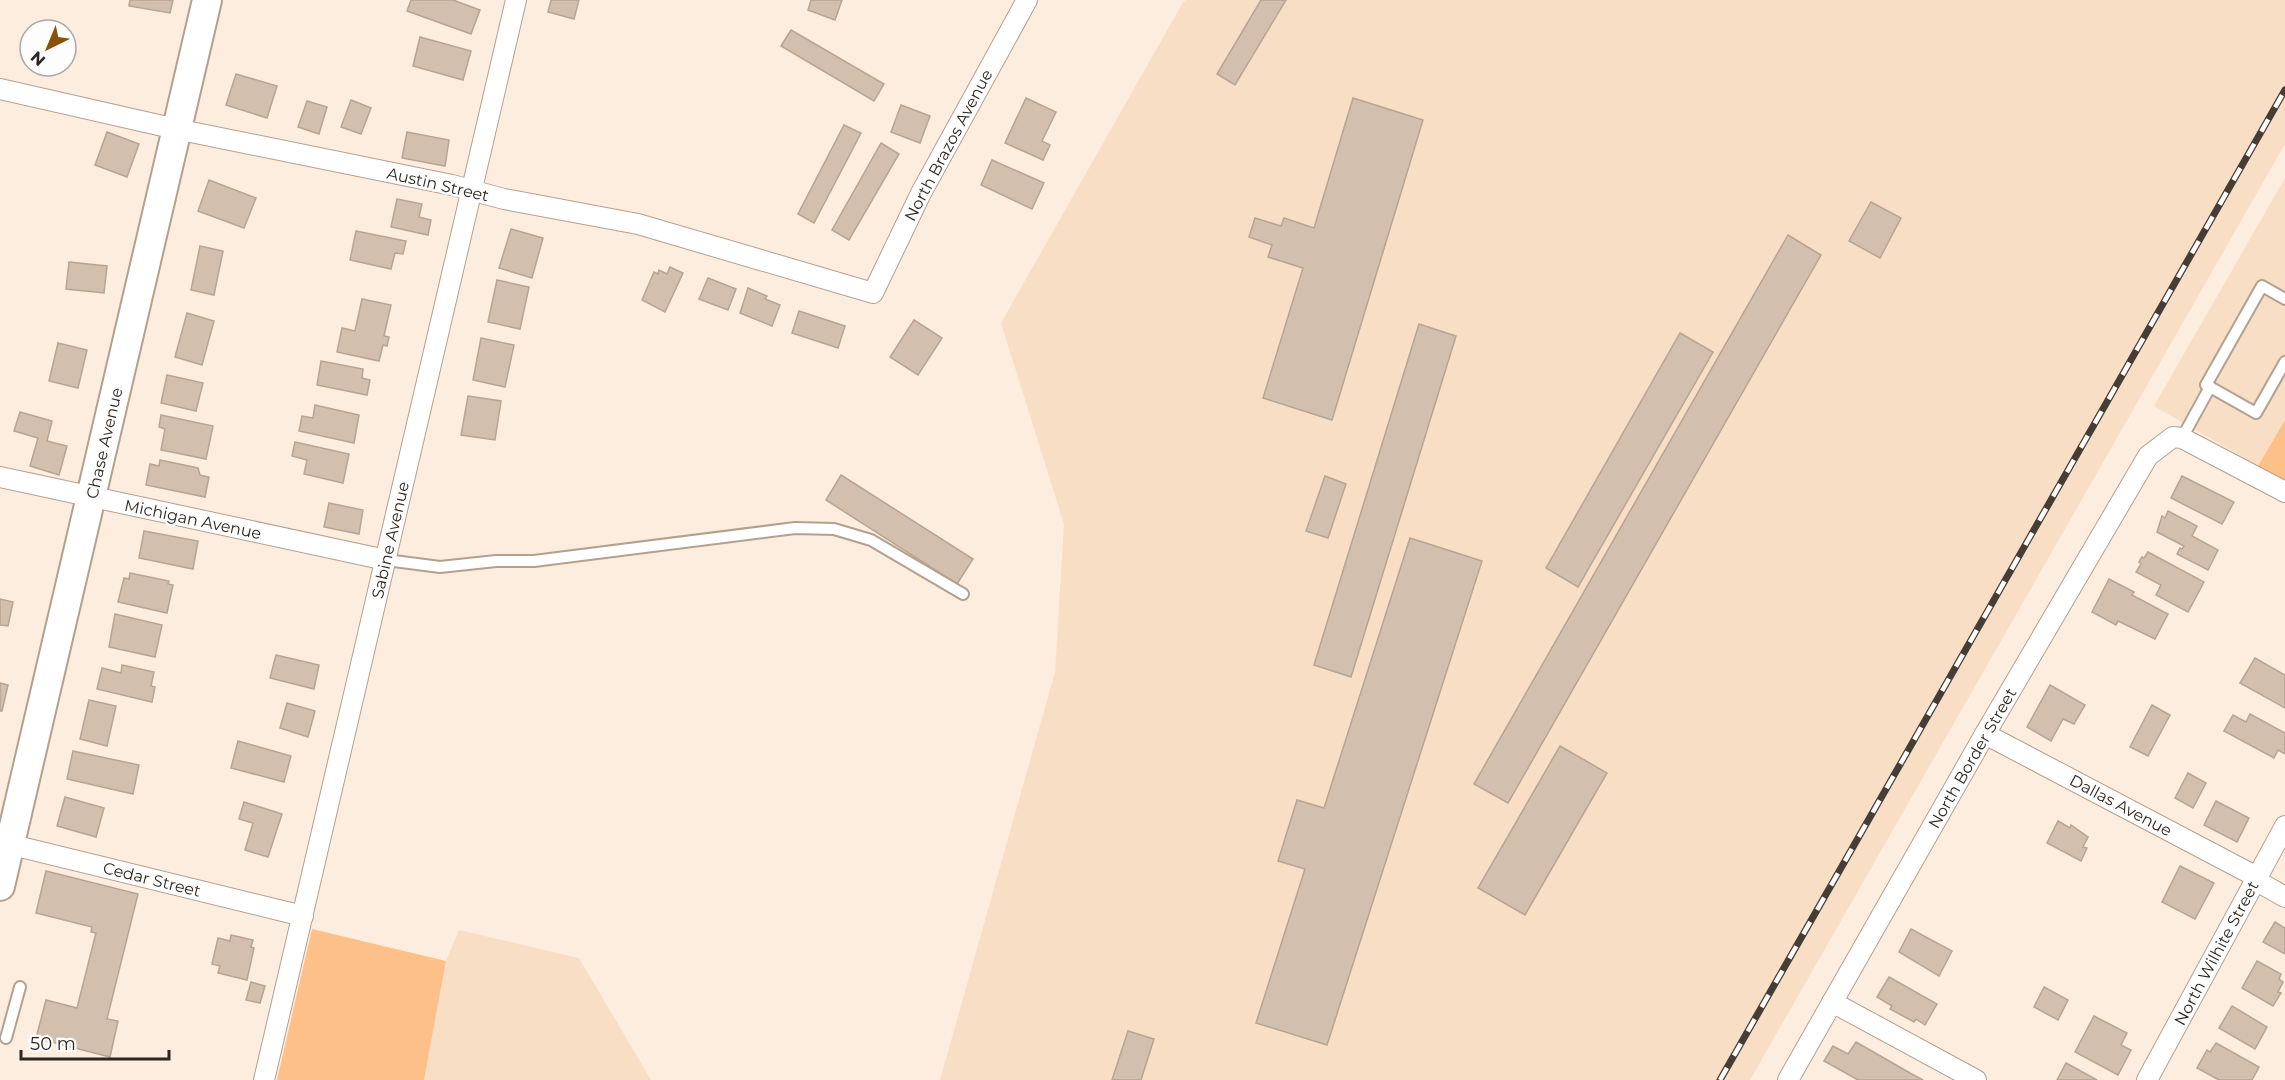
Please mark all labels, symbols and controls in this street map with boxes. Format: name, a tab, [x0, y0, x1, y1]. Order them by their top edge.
north arrow	[18, 18, 78, 78]
text: N	[27, 47, 49, 70]
street label: North Brazos Avenue	[900, 66, 996, 224]
street label: Austin Street	[385, 164, 491, 206]
street label: Chase Avenue	[82, 386, 127, 501]
street label: Sabine Avenue	[368, 480, 413, 600]
street label: Michigan Avenue	[123, 496, 263, 543]
street label: North Border Street	[1924, 684, 2021, 832]
street label: Dallas Avenue	[2066, 771, 2175, 840]
street label: Cedar Street	[101, 858, 203, 901]
street label: North Wilhite Street	[2170, 877, 2263, 1029]
scale bar	[21, 1023, 170, 1061]
text: 50 m	[30, 1033, 76, 1055]

